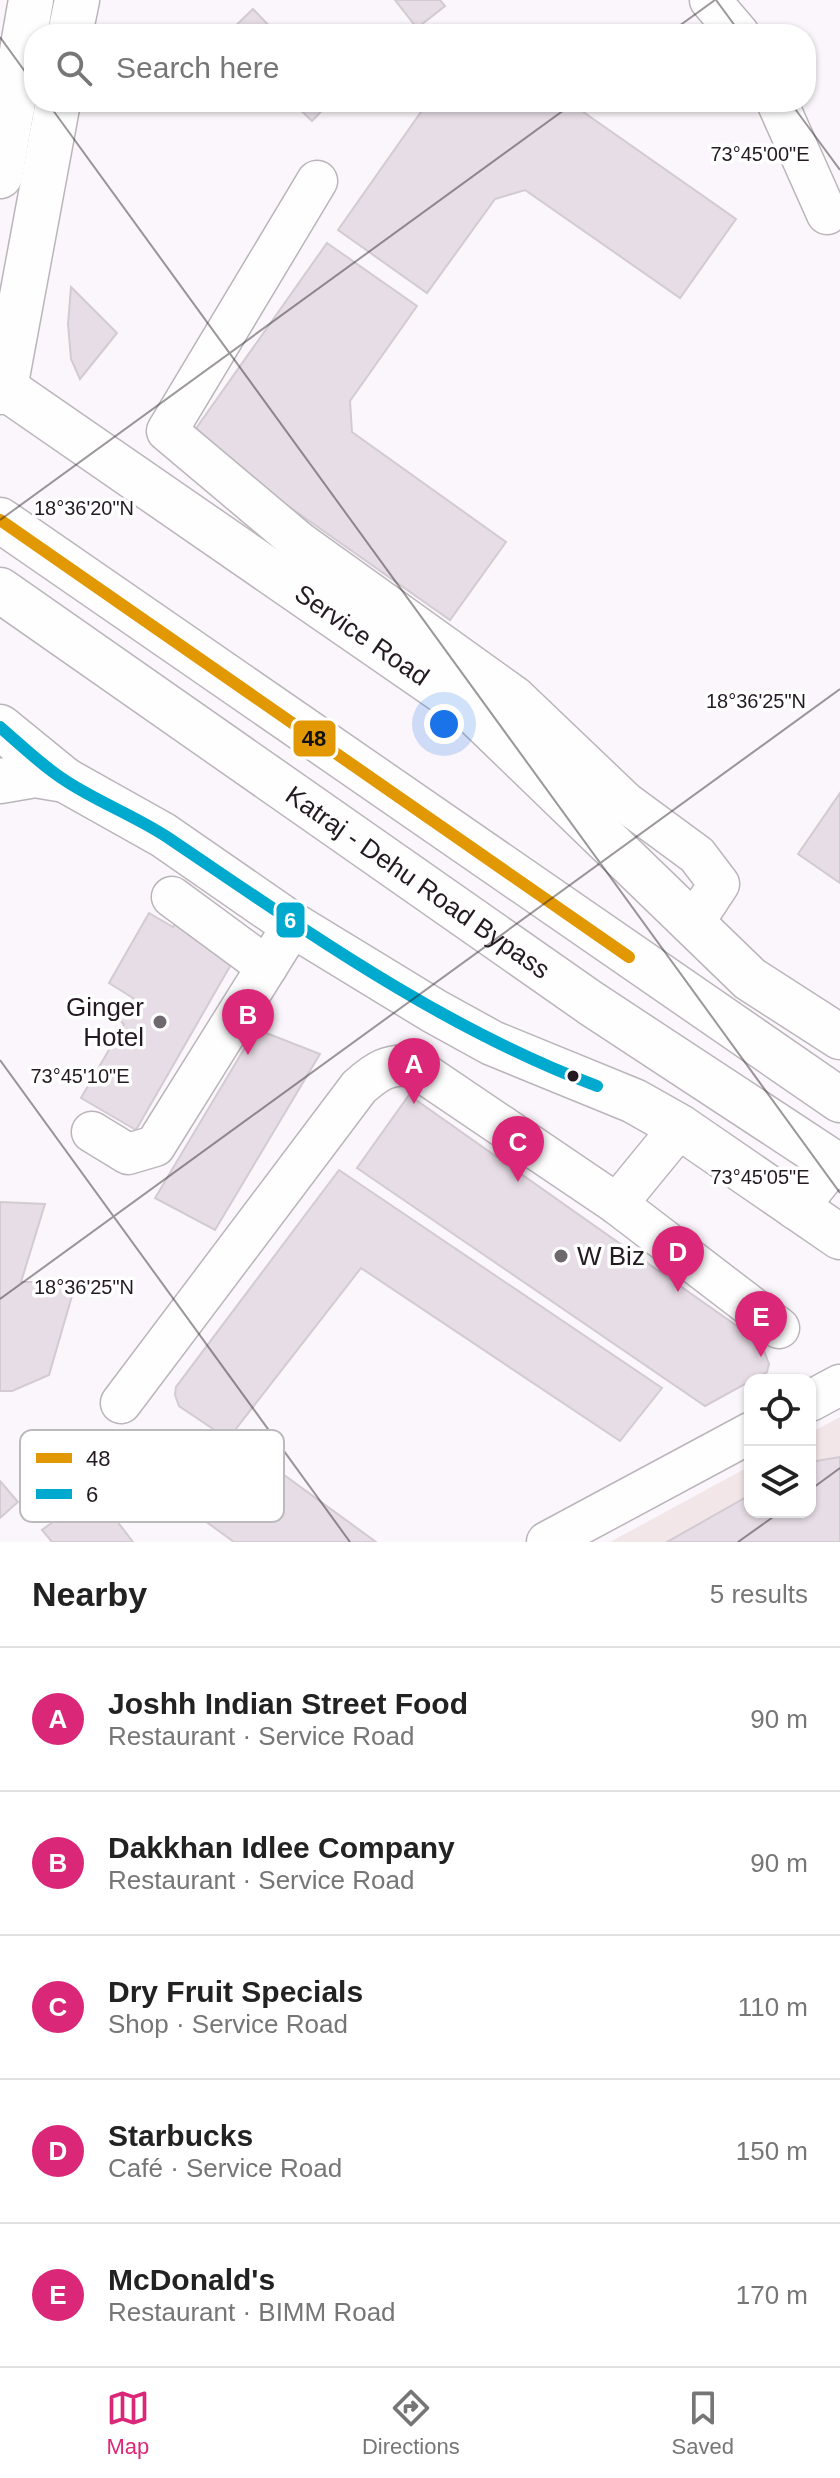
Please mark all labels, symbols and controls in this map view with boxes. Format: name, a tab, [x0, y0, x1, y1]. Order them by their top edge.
search box	[24, 24, 816, 112]
icon: search	[52, 46, 96, 90]
text: Search here	[116, 51, 279, 84]
text: 73°45'00"E	[711, 143, 810, 165]
text: 18°36'20"N	[34, 497, 134, 519]
street label: Service Road	[289, 578, 435, 692]
text: 18°36'25"N	[706, 690, 806, 712]
your location	[424, 704, 464, 744]
line badge: 48	[292, 719, 337, 758]
text: 48	[302, 726, 326, 751]
street label: Katraj - Dehu Road Bypass	[280, 780, 556, 985]
line badge: 6	[275, 901, 306, 939]
text: 6	[284, 908, 296, 933]
pin: B	[222, 989, 274, 1055]
place label: Ginger Hotel	[66, 992, 144, 1052]
marker: Ginger Hotel	[151, 1013, 169, 1031]
pin: A	[388, 1038, 440, 1104]
text: 73°45'10"E	[31, 1065, 130, 1087]
unlabelled marker	[565, 1068, 581, 1084]
pin: C	[492, 1116, 544, 1182]
text: 73°45'05"E	[711, 1166, 810, 1188]
pin: D	[652, 1226, 704, 1292]
place label: W Biz	[577, 1241, 645, 1271]
marker: W Biz	[552, 1247, 570, 1265]
text: 18°36'25"N	[34, 1276, 134, 1298]
pin: E	[735, 1291, 787, 1357]
map controls	[744, 1374, 816, 1518]
button: locate	[744, 1374, 816, 1446]
legend	[20, 1430, 284, 1522]
text: 48	[86, 1446, 110, 1471]
button: layers	[744, 1446, 816, 1518]
text: 6	[86, 1482, 98, 1507]
text: Nearby	[32, 1575, 147, 1613]
text: 5 results	[710, 1579, 808, 1609]
text: Joshh Indian Street Food	[108, 1687, 468, 1720]
text: A	[49, 1704, 67, 1734]
text: 90 m	[750, 1704, 808, 1734]
text: Restaurant · Service Road	[108, 1721, 414, 1751]
text: Dakkhan Idlee Company	[108, 1831, 455, 1864]
text: B	[49, 1848, 67, 1878]
text: 90 m	[750, 1848, 808, 1878]
text: Restaurant · Service Road	[108, 1865, 414, 1895]
text: Dry Fruit Specials	[108, 1975, 363, 2008]
text: C	[49, 1992, 67, 2022]
text: 110 m	[738, 1992, 808, 2022]
text: Shop · Service Road	[108, 2009, 348, 2039]
text: Starbucks	[108, 2119, 253, 2152]
text: D	[49, 2136, 67, 2166]
text: 150 m	[736, 2136, 808, 2166]
text: Café · Service Road	[108, 2153, 342, 2183]
text: McDonald's	[108, 2263, 275, 2296]
text: E	[49, 2280, 67, 2310]
text: 170 m	[736, 2280, 808, 2310]
text: Restaurant · BIMM Road	[108, 2297, 396, 2327]
tab: Map	[106, 2386, 150, 2460]
tab: Directions	[362, 2386, 460, 2460]
tab: Saved	[672, 2386, 734, 2460]

